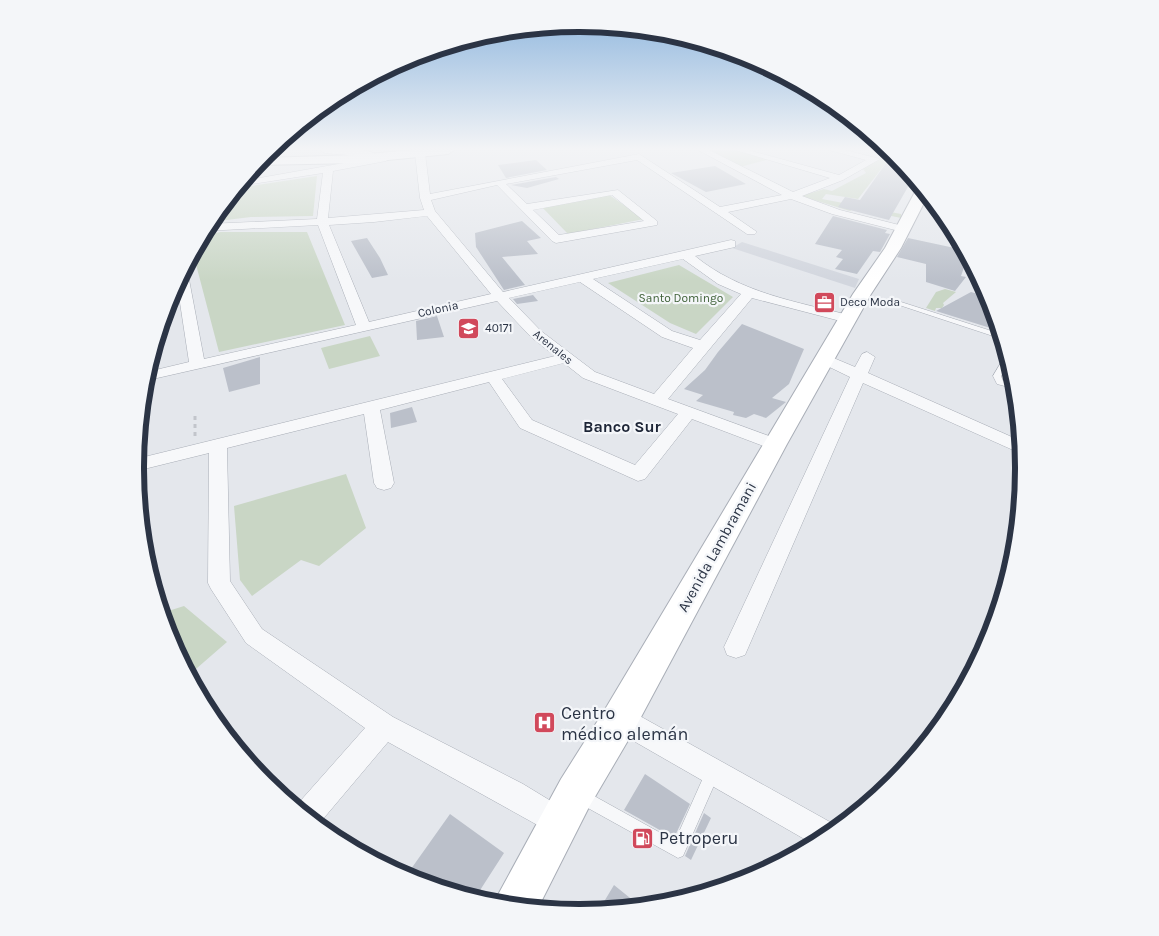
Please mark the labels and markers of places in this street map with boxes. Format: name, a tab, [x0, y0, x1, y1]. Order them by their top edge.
office icon: Deco Moda	[812, 290, 836, 314]
place label: Deco Moda	[840, 295, 900, 309]
school or university icon: 40171	[457, 316, 481, 340]
place label: 40171	[485, 321, 512, 335]
place label: Centro médico alemán	[561, 702, 688, 745]
hospital icon: Centro médico alemán	[533, 711, 557, 735]
fuel station icon: Petroperu	[631, 826, 655, 850]
place label: Petroperu	[659, 827, 739, 849]

